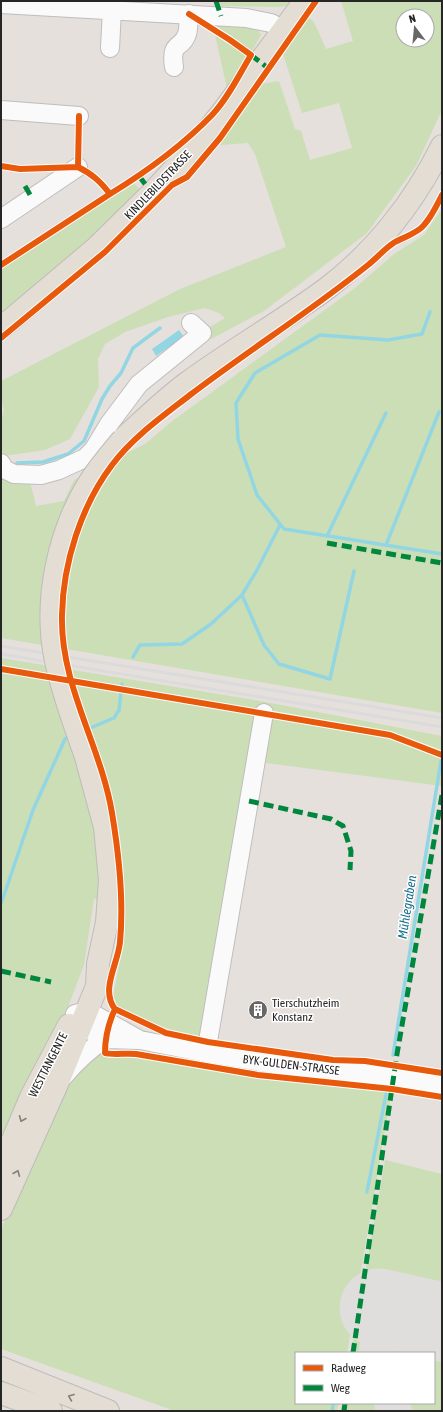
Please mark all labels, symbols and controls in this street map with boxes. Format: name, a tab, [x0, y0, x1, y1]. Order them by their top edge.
north arrow	[395, 8, 435, 48]
text: N	[407, 12, 417, 25]
street label: KINDLEBILDSTRASSE	[122, 148, 194, 222]
water label: Mühlegraben	[395, 873, 420, 940]
place label: Tierschutzheim Konstanz	[272, 996, 340, 1024]
building icon: Tierschutzheim Konstanz	[247, 999, 269, 1021]
street label: WESTTANGENTE	[26, 1030, 70, 1100]
street label: BYK-GULDEN-STRASSE	[242, 1052, 340, 1078]
one-way arrow	[19, 1115, 27, 1123]
one-way arrow	[12, 1170, 20, 1177]
legend	[295, 1352, 435, 1404]
text: Radweg	[331, 1361, 367, 1375]
text: Weg	[331, 1381, 351, 1395]
one-way arrow	[68, 1394, 76, 1402]

